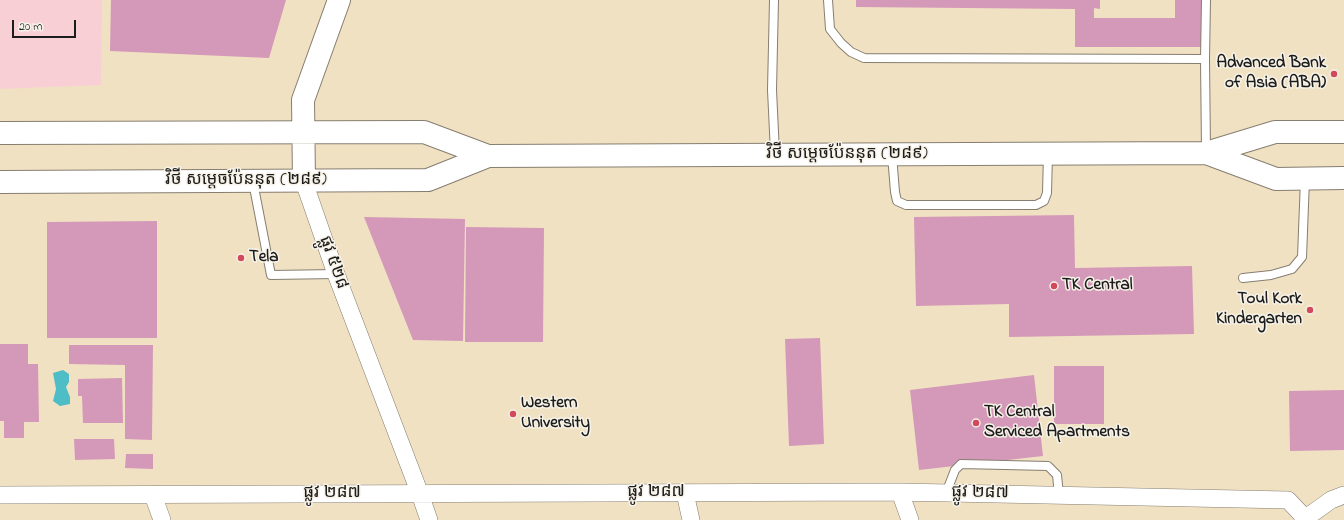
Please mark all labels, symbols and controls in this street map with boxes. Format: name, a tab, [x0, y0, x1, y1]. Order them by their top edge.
scale bar	[14, 12, 78, 38]
text: 20 m	[19, 18, 42, 36]
place label: Advanced Bank of Asia (ABA)	[1216, 54, 1326, 94]
marker: Advanced Bank of Asia (ABA)	[1329, 69, 1339, 79]
street label: វិថី សម្តេចប៉ែននុត (២៨៩)	[766, 145, 928, 165]
street label: វិថី សម្តេចប៉ែននុត (២៨៩)	[165, 171, 327, 191]
street label: ផ្លូវ ៥២៨	[313, 234, 351, 292]
place label: Tela	[249, 248, 278, 268]
marker: Tela	[236, 253, 246, 263]
place label: TK Central	[1062, 276, 1133, 296]
marker: TK Central	[1049, 281, 1059, 291]
place label: Toul Kork Kindergarten	[1216, 290, 1302, 330]
marker: Toul Kork Kindergarten	[1305, 305, 1315, 315]
place label: Western University	[521, 394, 590, 434]
place label: TK Central Serviced Apartments	[984, 403, 1130, 443]
marker: Western University	[508, 409, 518, 419]
marker: TK Central Serviced Apartments	[971, 418, 981, 428]
street label: ផ្លូវ ២៨៧	[627, 483, 685, 503]
street label: ផ្លូវ ២៨៧	[951, 483, 1009, 505]
street label: ផ្លូវ ២៨៧	[303, 484, 361, 504]

